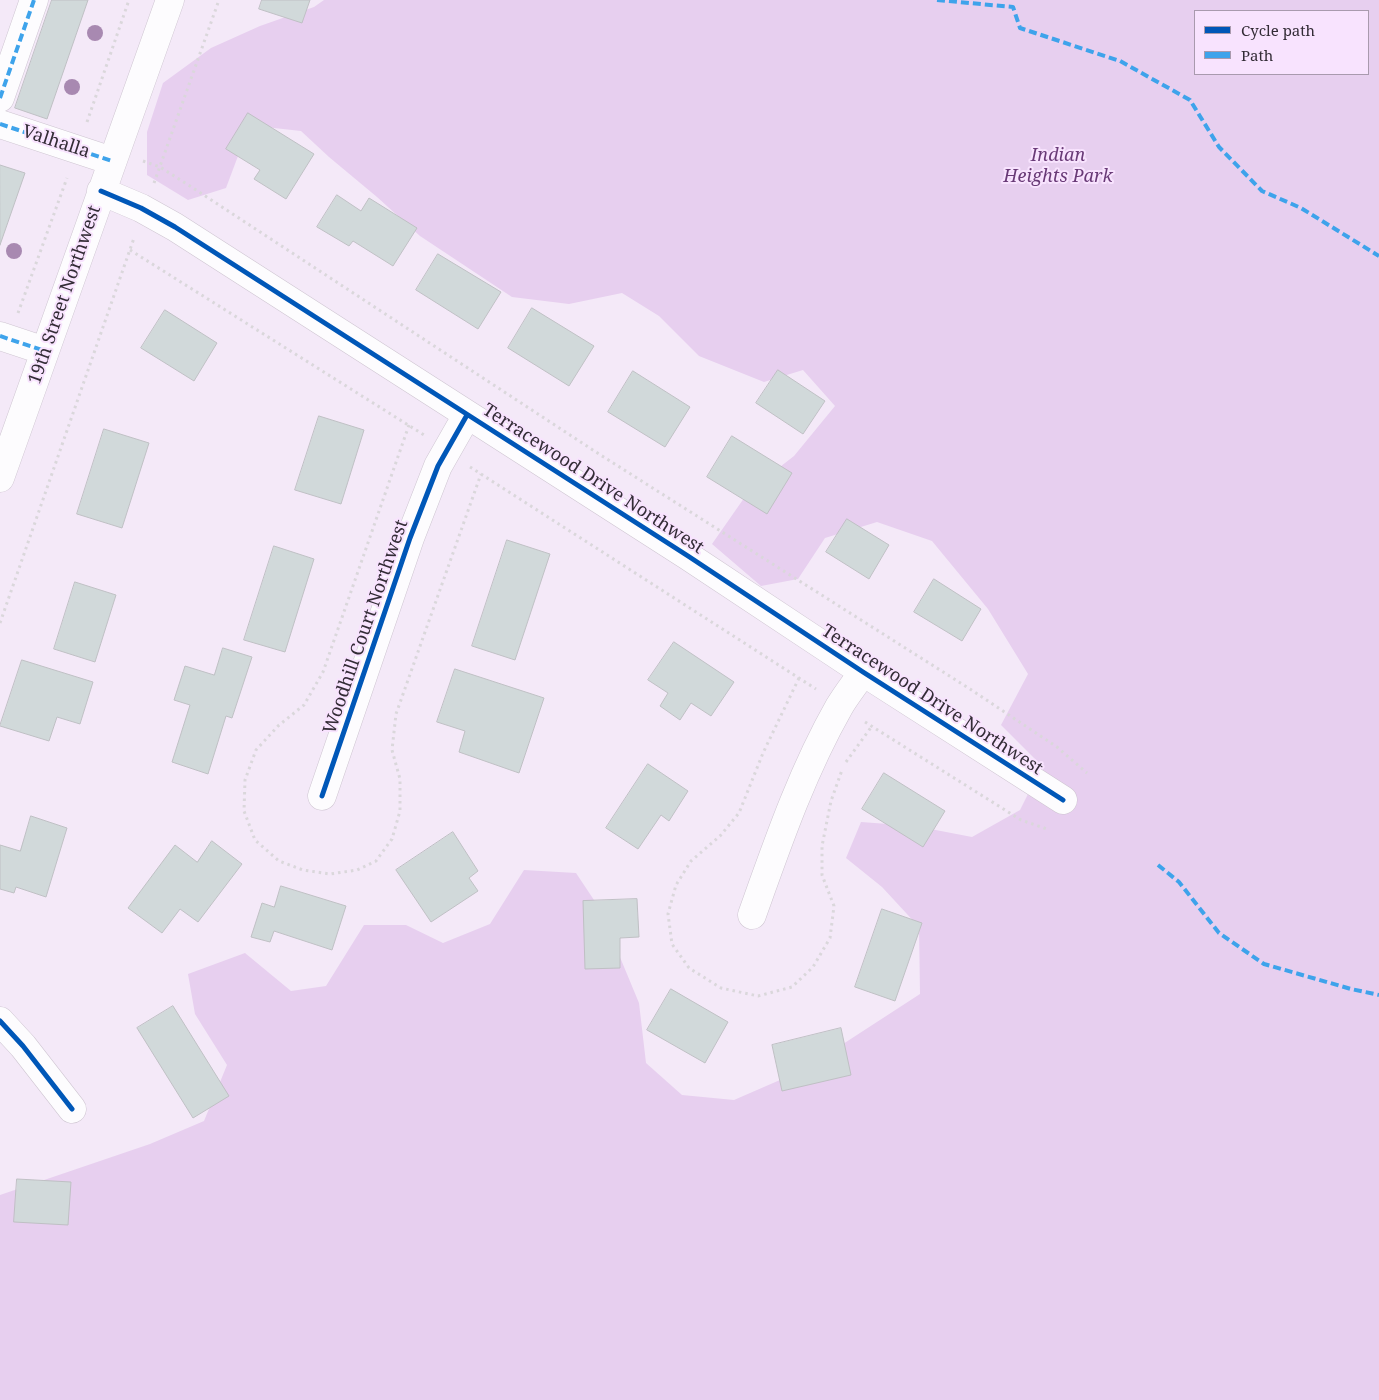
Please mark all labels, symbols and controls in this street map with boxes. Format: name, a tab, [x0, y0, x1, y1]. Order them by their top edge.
legend	[1194, 10, 1369, 75]
text: Cycle path	[1241, 20, 1315, 40]
text: Path	[1241, 45, 1273, 65]
street label: Valhalla	[20, 121, 92, 163]
park label: Indian Heights Park	[1003, 145, 1113, 188]
street label: 19th Street Northwest	[24, 203, 106, 387]
street label: Terracewood Drive Northwest	[479, 399, 707, 559]
street label: Woodhill Court Northwest	[319, 517, 413, 737]
street label: Terracewood Drive Northwest	[818, 620, 1046, 780]

